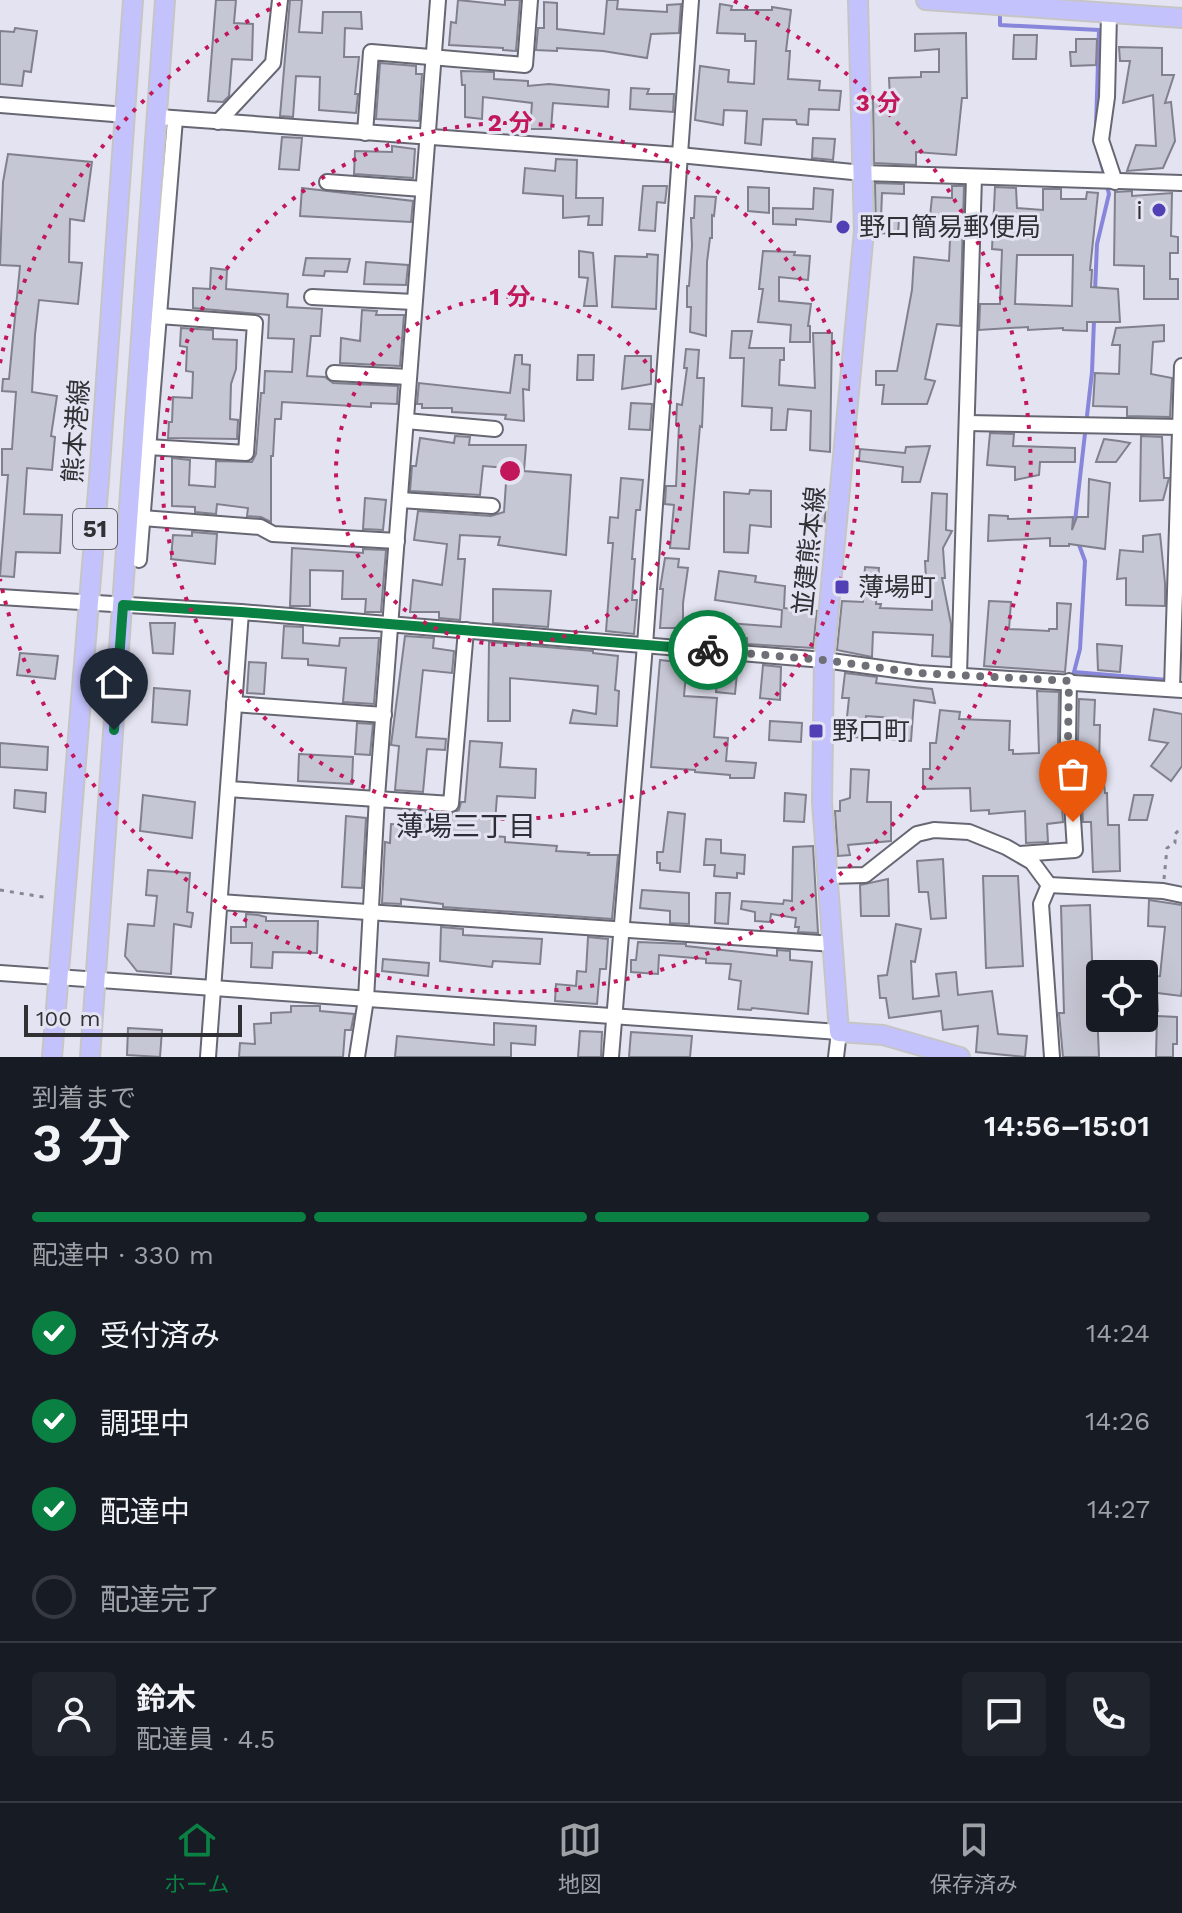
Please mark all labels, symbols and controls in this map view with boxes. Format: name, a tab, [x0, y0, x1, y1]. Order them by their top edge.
text: 3 分	[855, 89, 901, 117]
text: 2 分	[487, 109, 533, 137]
place label: i	[1136, 195, 1143, 225]
marker: i	[1150, 201, 1168, 219]
place label: 野口簡易郵便局	[859, 212, 1041, 242]
marker: 野口簡易郵便局	[834, 218, 852, 236]
text: 1 分	[489, 283, 531, 311]
street label: 熊本港線	[57, 378, 95, 484]
centre of rings	[496, 457, 524, 485]
street label: 並建熊本線	[787, 485, 831, 617]
road number: 51	[73, 509, 117, 549]
place label: 薄場町	[858, 572, 936, 602]
marker: 薄場町	[833, 578, 851, 596]
courier	[668, 610, 748, 690]
icon: bike	[686, 628, 730, 672]
pin	[80, 648, 148, 730]
icon: home	[92, 660, 136, 704]
place label: 野口町	[832, 716, 910, 746]
marker: 野口町	[807, 722, 825, 740]
pin	[1039, 740, 1107, 822]
icon: bag	[1051, 752, 1095, 796]
district label: 薄場三丁目	[396, 810, 536, 843]
map controls	[1086, 960, 1158, 1032]
button: locate	[1086, 960, 1158, 1032]
scale bar	[24, 1001, 242, 1037]
text: 100 m	[36, 1006, 100, 1031]
text: 到着まで	[32, 1083, 136, 1113]
text: 14:56–15:01	[984, 1108, 1150, 1143]
text: 3 分	[32, 1113, 131, 1174]
text: 配達中 · 330 m	[32, 1240, 214, 1270]
icon: check	[32, 1311, 76, 1355]
text: 受付済み	[100, 1318, 220, 1353]
text: 14:24	[1086, 1318, 1150, 1348]
icon: check	[32, 1399, 76, 1443]
text: 調理中	[100, 1406, 190, 1441]
text: 14:26	[1085, 1406, 1150, 1436]
icon: check	[32, 1487, 76, 1531]
text: 配達中	[100, 1494, 190, 1529]
text: 14:27	[1087, 1494, 1150, 1524]
text: 配達完了	[100, 1582, 220, 1617]
button: person	[32, 1672, 116, 1756]
button: chat	[962, 1672, 1046, 1756]
button: phone	[1066, 1672, 1150, 1756]
text: 鈴木	[136, 1681, 196, 1716]
text: 配達員 · 4.5	[136, 1724, 275, 1754]
tab: ホーム	[164, 1818, 229, 1898]
tab: 地図	[558, 1818, 602, 1898]
tab: 保存済み	[930, 1818, 1018, 1898]

